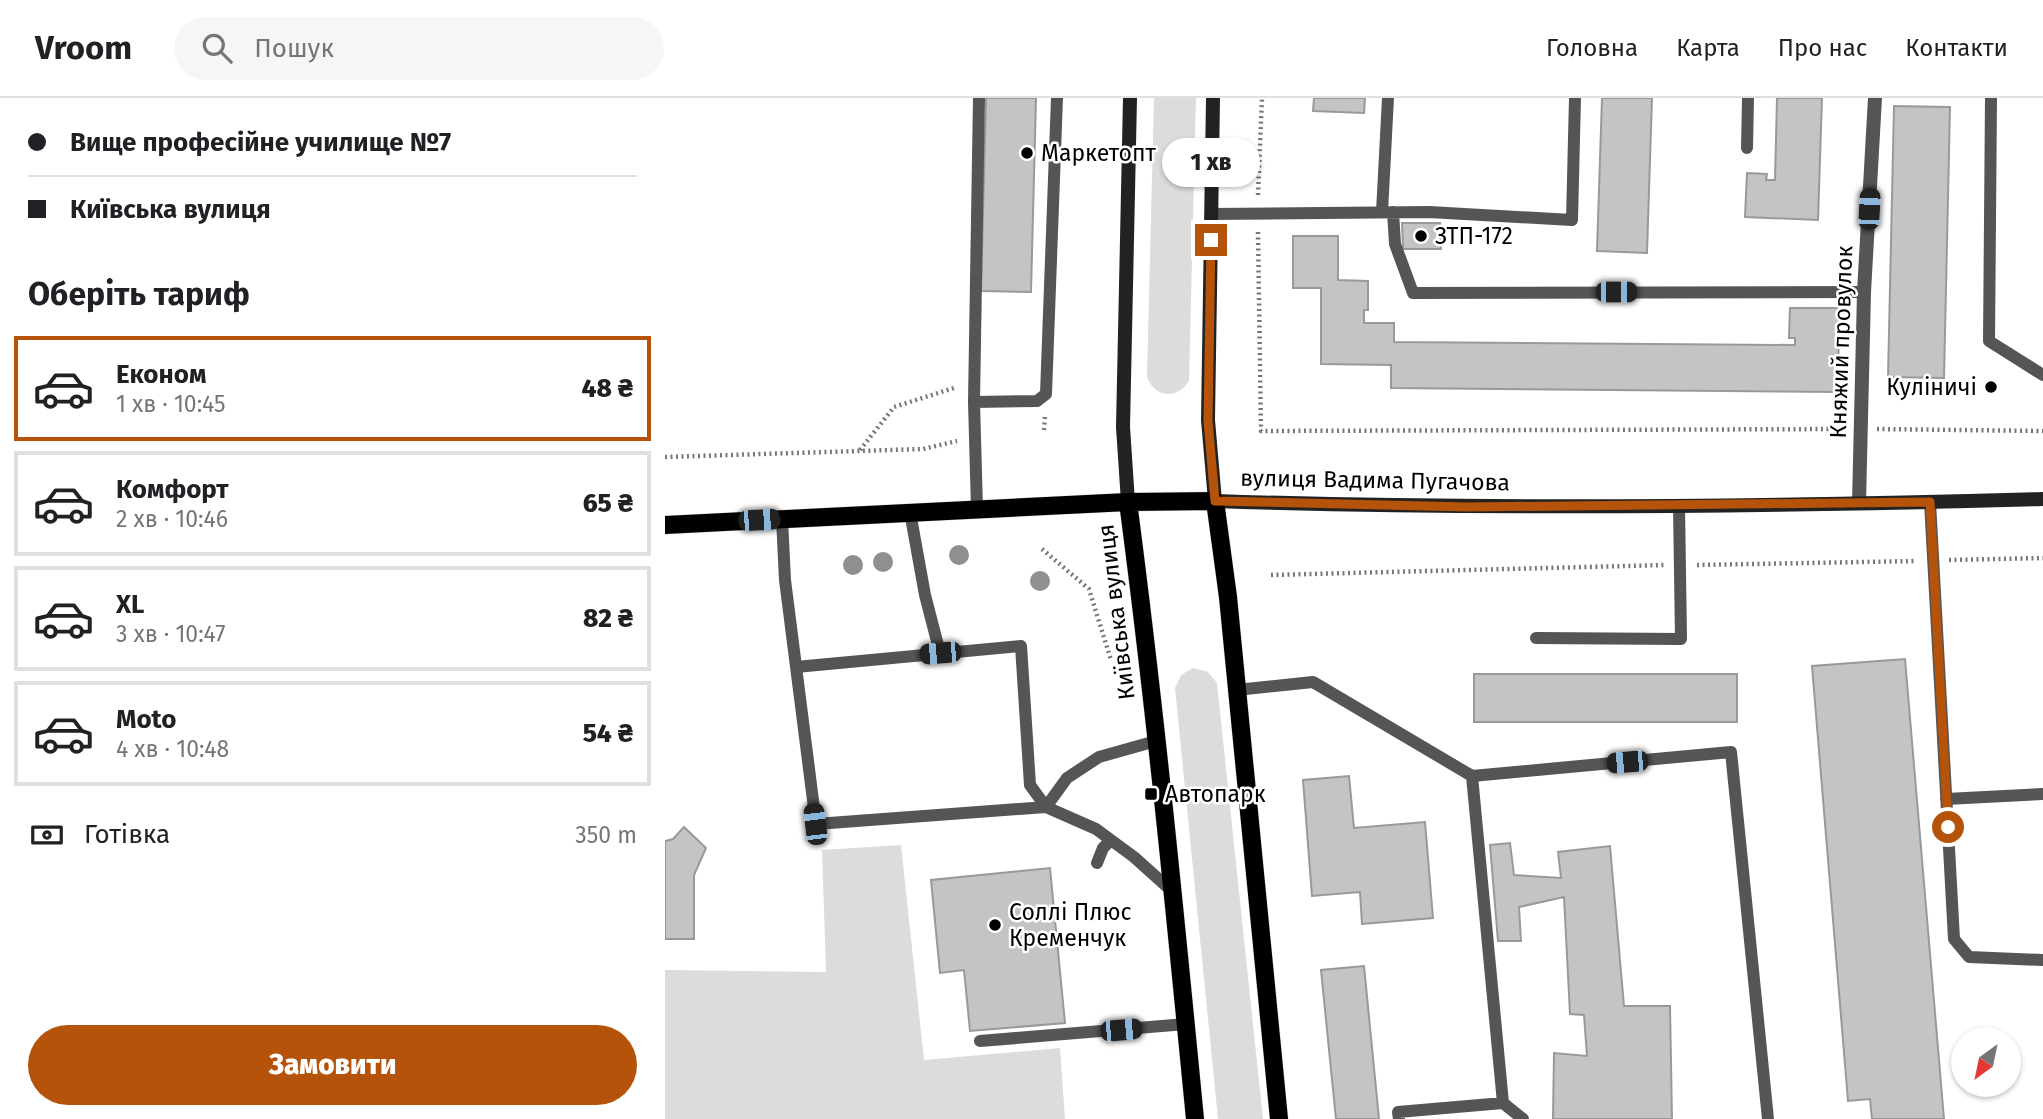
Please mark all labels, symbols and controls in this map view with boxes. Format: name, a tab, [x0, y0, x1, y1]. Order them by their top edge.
search box	[174, 17, 664, 80]
text: Vroom	[35, 28, 132, 68]
icon: search	[198, 29, 236, 67]
text: Пошук	[254, 33, 334, 64]
text: Головна	[1546, 34, 1638, 62]
text: Карта	[1676, 34, 1740, 62]
text: Про нас	[1778, 34, 1867, 62]
text: Контакти	[1905, 34, 2008, 62]
text: Вище професійне училище №7	[70, 127, 451, 158]
callout: 1 хв	[1162, 138, 1260, 188]
place label: Маркетопт	[1041, 139, 1157, 167]
marker: Маркетопт	[1019, 145, 1035, 161]
text: 1 хв	[1191, 148, 1231, 176]
car	[1858, 187, 1881, 231]
text: Київська вулиця	[70, 194, 271, 225]
place label: ЗТП-172	[1435, 222, 1513, 250]
route end	[1195, 224, 1227, 256]
marker: ЗТП-172	[1413, 228, 1429, 244]
street label: Княжий провулок	[1824, 245, 1858, 439]
text: Оберіть тариф	[28, 275, 250, 313]
car	[1596, 282, 1638, 303]
icon: car	[32, 357, 95, 420]
text: Економ	[116, 359, 206, 390]
text: 48 ₴	[581, 373, 633, 404]
place label: Куліничі	[1886, 373, 1977, 401]
marker: Куліничі	[1983, 379, 1999, 395]
text: 1 хв · 10:45	[116, 390, 226, 418]
street label: вулиця Вадима Пугачова	[1240, 464, 1510, 496]
icon: car	[32, 472, 95, 535]
text: Комфорт	[116, 474, 229, 505]
text: 65 ₴	[583, 488, 633, 519]
text: 2 хв · 10:46	[116, 505, 228, 533]
car	[738, 508, 781, 532]
street label: Київська вулиця	[1091, 523, 1141, 701]
icon: car	[32, 587, 95, 650]
text: XL	[116, 589, 144, 620]
text: 82 ₴	[583, 603, 633, 634]
text: 3 хв · 10:47	[116, 620, 226, 648]
car	[919, 641, 962, 665]
icon: car	[32, 702, 95, 765]
text: Moto	[116, 704, 176, 735]
text: 54 ₴	[583, 718, 633, 749]
text: 4 хв · 10:48	[116, 735, 229, 763]
car	[1606, 750, 1649, 774]
place label: Автопарк	[1165, 780, 1266, 808]
marker: Автопарк	[1143, 786, 1159, 802]
car	[803, 802, 828, 846]
route start	[1932, 811, 1964, 843]
icon: cash	[28, 816, 66, 854]
text: Готівка	[84, 819, 170, 850]
text: 350 m	[575, 821, 637, 849]
place label: Соллі Плюс Кременчук	[1009, 898, 1132, 952]
marker: Соллі Плюс Кременчук	[987, 917, 1003, 933]
car	[1100, 1018, 1143, 1042]
button: Замовити	[28, 1025, 637, 1105]
north arrow	[1951, 1027, 2021, 1097]
map controls	[1951, 1027, 2021, 1097]

